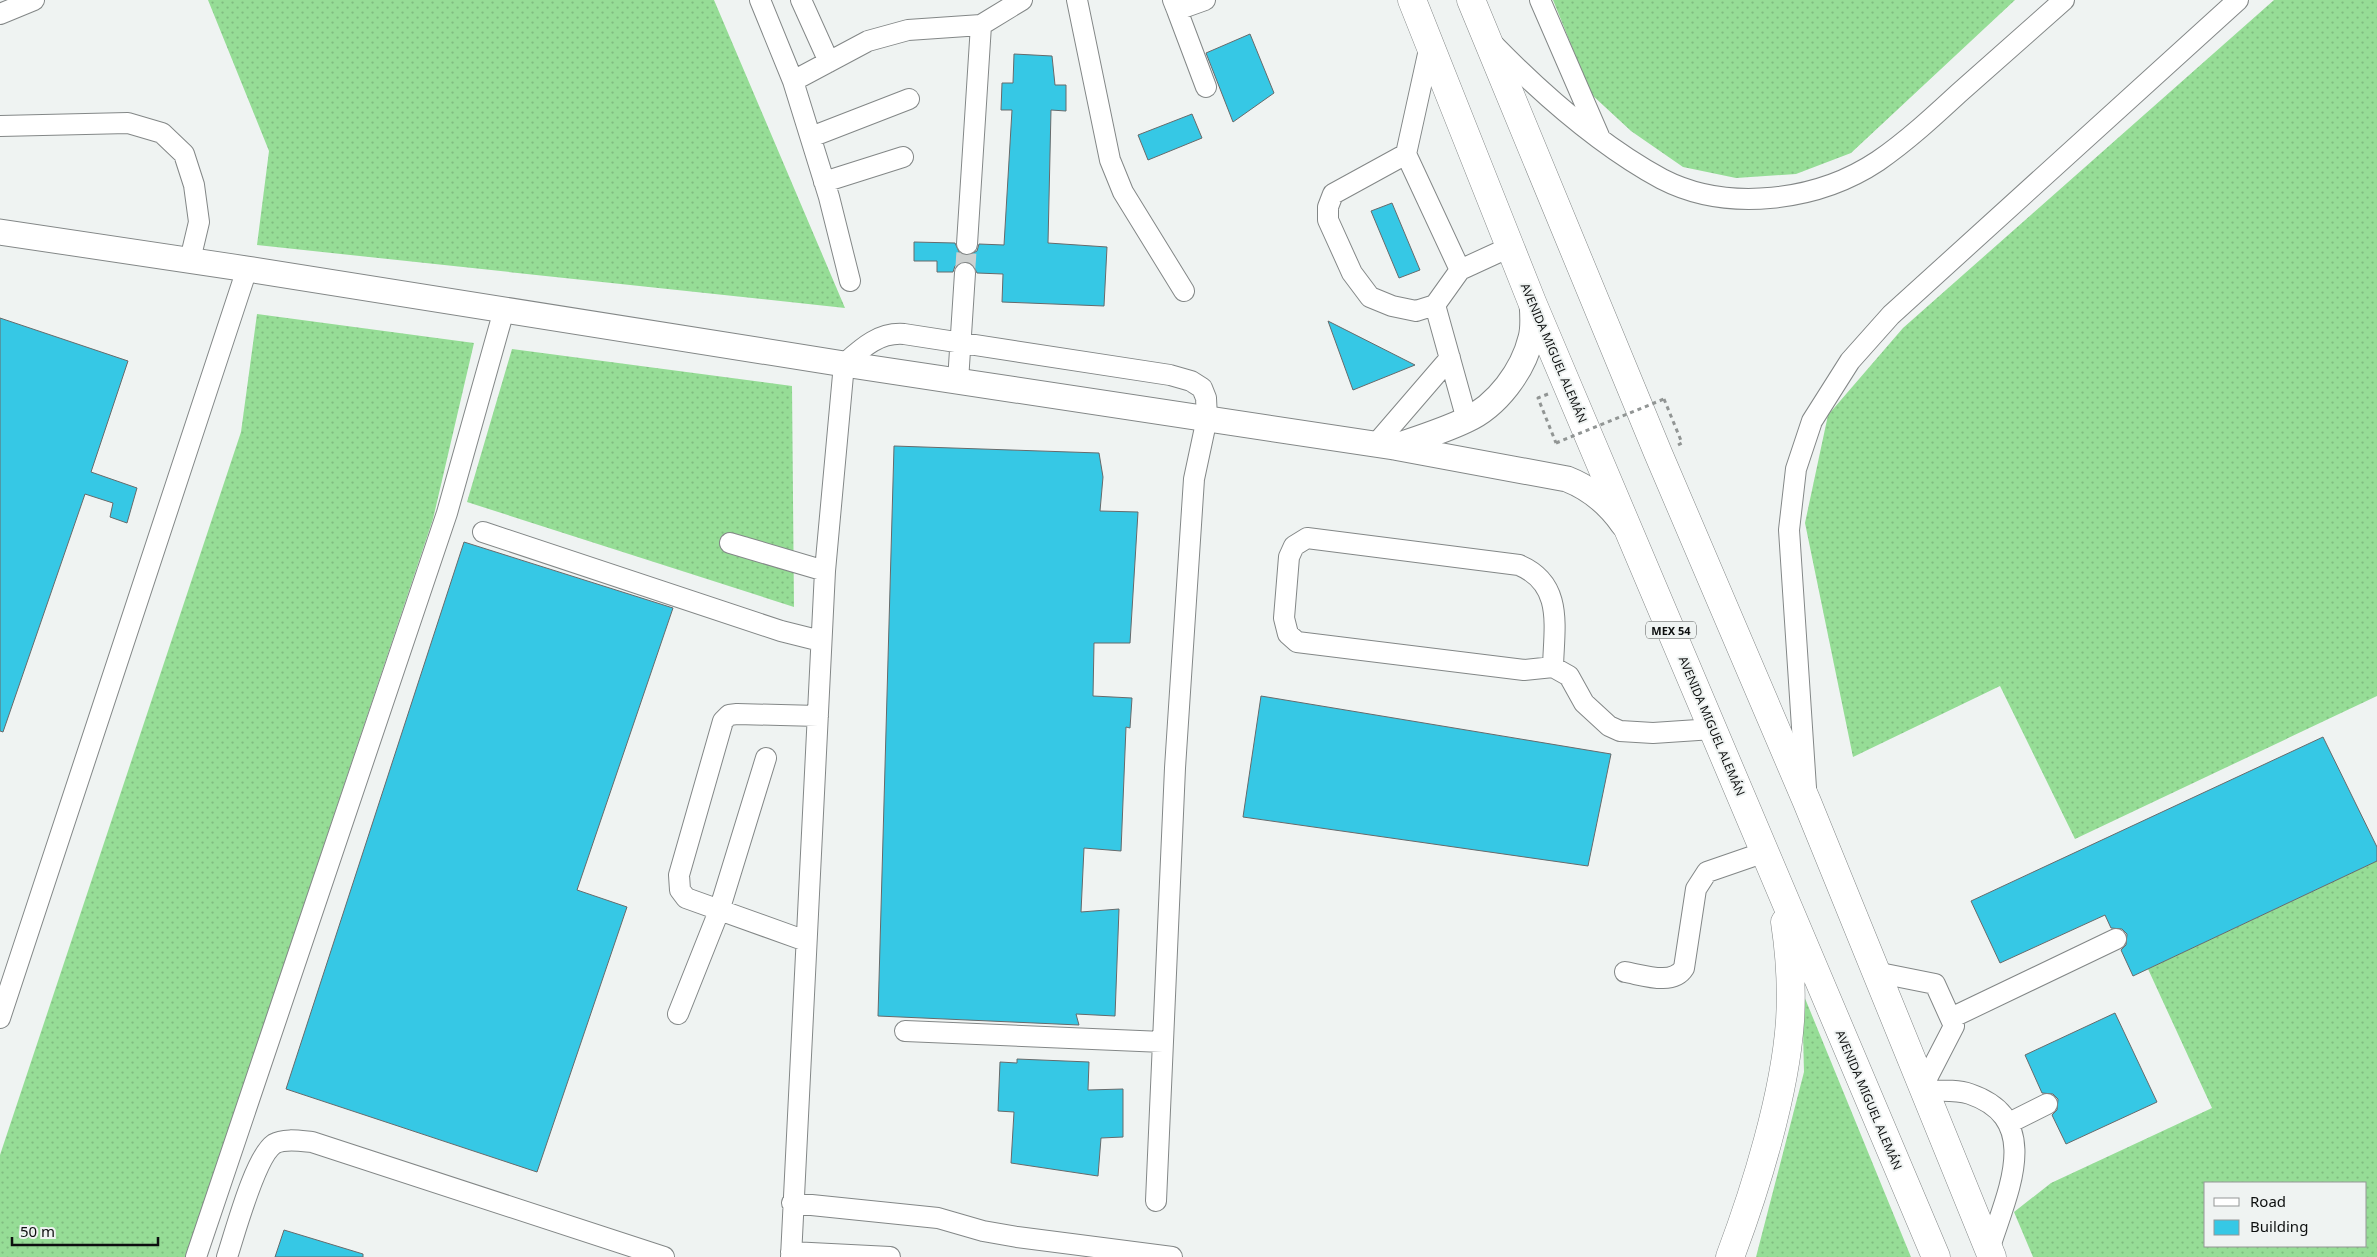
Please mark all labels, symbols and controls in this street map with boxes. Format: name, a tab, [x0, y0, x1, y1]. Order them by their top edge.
street label: AVENIDA MIGUEL ALEMÁN	[1517, 280, 1591, 426]
road number: MEX 54	[1646, 622, 1696, 638]
street label: AVENIDA MIGUEL ALEMÁN	[1675, 653, 1749, 799]
street label: AVENIDA MIGUEL ALEMÁN	[1832, 1027, 1906, 1173]
legend	[2204, 1182, 2367, 1247]
text: Road	[2250, 1191, 2286, 1211]
scale bar	[12, 1214, 159, 1246]
text: Building	[2250, 1216, 2308, 1236]
text: 50 m	[20, 1221, 55, 1241]

